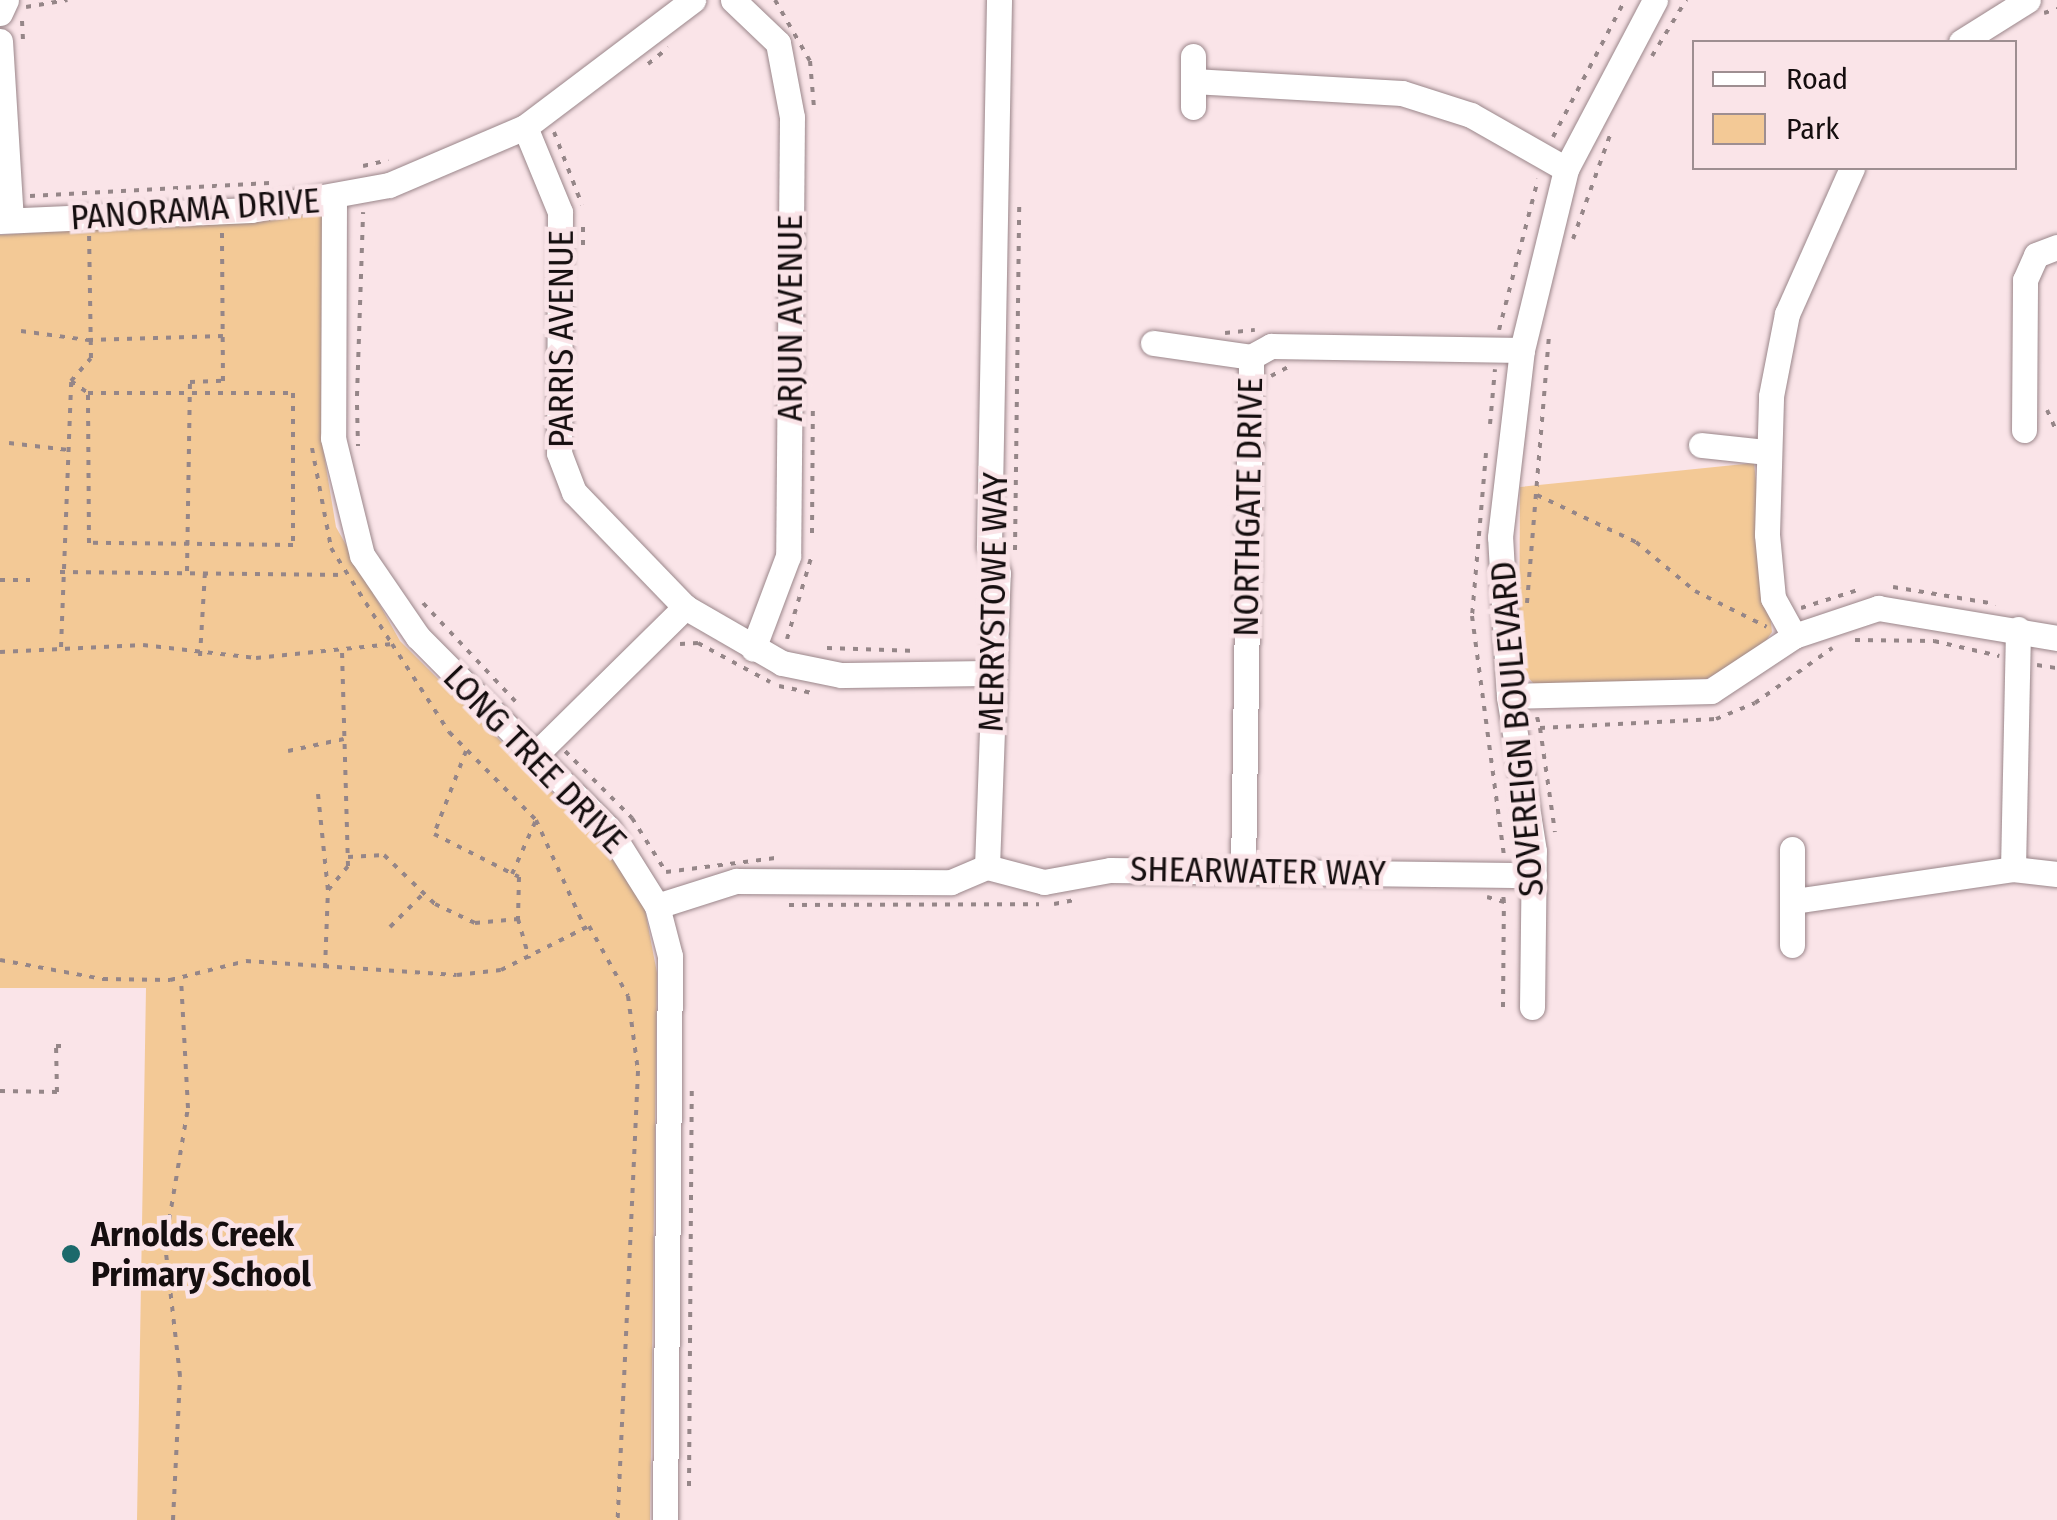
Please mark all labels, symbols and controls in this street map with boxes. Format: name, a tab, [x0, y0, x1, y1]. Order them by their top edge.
legend	[1692, 40, 2017, 170]
text: Road	[1786, 61, 1848, 97]
text: Park	[1786, 111, 1839, 147]
street label: PANORAMA DRIVE	[69, 179, 321, 239]
street label: ARJUN AVENUE	[769, 214, 811, 422]
street label: PARRIS AVENUE	[540, 230, 582, 448]
street label: NORTHGATE DRIVE	[1225, 377, 1271, 637]
street label: MERRYSTOWE WAY	[970, 472, 1016, 732]
street label: SOVEREIGN BOULEVARD	[1481, 560, 1553, 898]
street label: LONG TREE DRIVE	[435, 656, 635, 862]
street label: SHEARWATER WAY	[1130, 848, 1386, 894]
place label: Arnolds Creek Primary School	[91, 1213, 311, 1295]
marker: Arnolds Creek Primary School	[60, 1243, 82, 1265]

